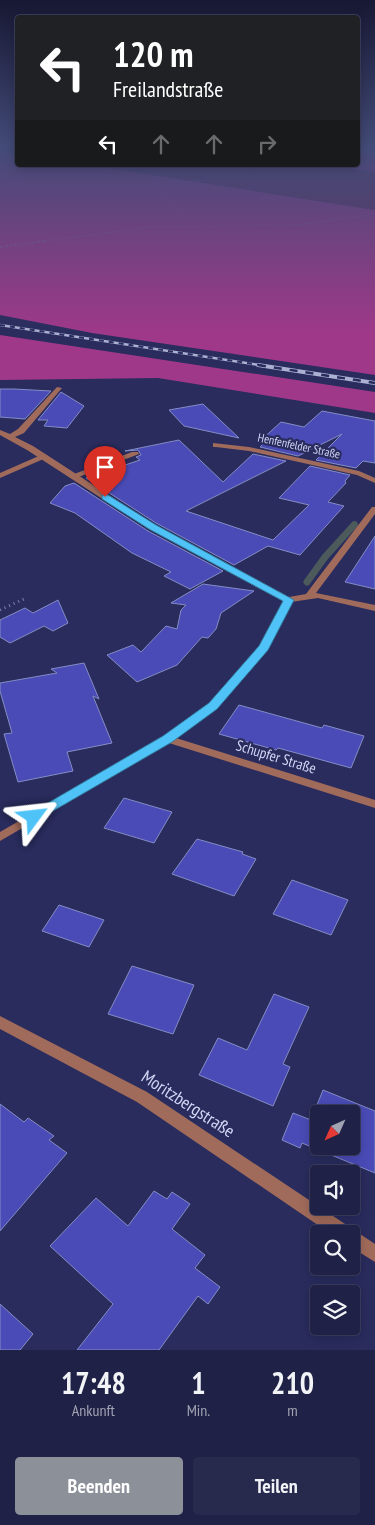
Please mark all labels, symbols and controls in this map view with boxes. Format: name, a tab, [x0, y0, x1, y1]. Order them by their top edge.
text: 120 m	[113, 31, 194, 77]
icon: left	[30, 35, 95, 100]
text: Freilandstraße	[113, 75, 223, 103]
icon: left	[94, 130, 122, 158]
icon: ahead	[147, 130, 175, 158]
icon: ahead	[200, 130, 228, 158]
icon: right	[253, 130, 281, 158]
street label: Henfenfelder Straße	[256, 429, 342, 462]
pin	[84, 446, 126, 497]
icon: arrive	[91, 453, 119, 481]
street label: Schupfer Straße	[234, 735, 318, 778]
position arrow	[7, 790, 59, 842]
street label: Moritzbergstraße	[137, 1065, 239, 1142]
north arrow	[310, 1105, 360, 1155]
map controls	[310, 1105, 360, 1335]
button: sound	[310, 1165, 360, 1215]
button: search	[310, 1225, 360, 1275]
button: layers	[310, 1285, 360, 1335]
text: 17:48	[61, 1363, 126, 1402]
text: 1	[191, 1363, 206, 1402]
text: 210	[271, 1363, 314, 1402]
text: Ankunft	[72, 1400, 115, 1420]
text: Min.	[187, 1400, 210, 1420]
text: m	[287, 1400, 298, 1420]
button: Beenden	[15, 1457, 183, 1515]
button: Teilen	[193, 1457, 360, 1515]

